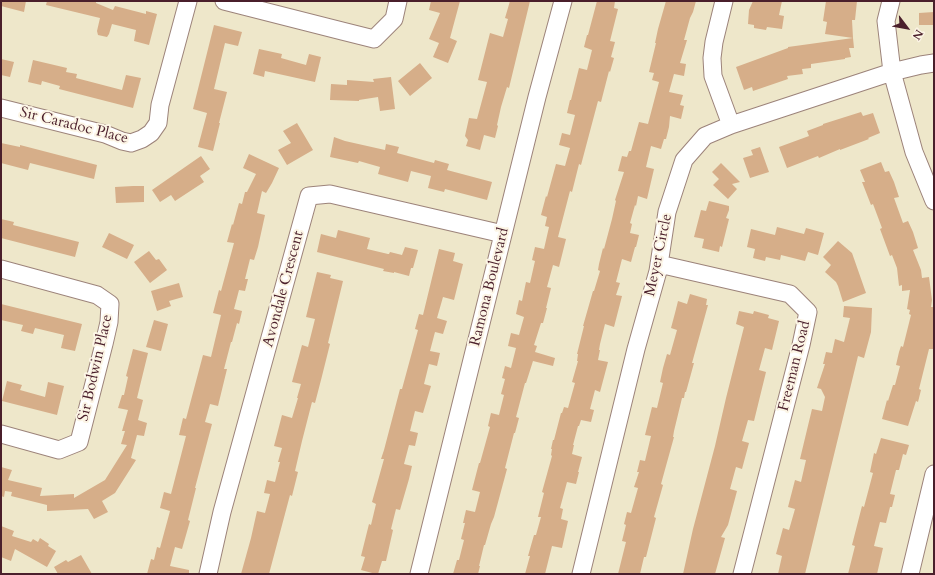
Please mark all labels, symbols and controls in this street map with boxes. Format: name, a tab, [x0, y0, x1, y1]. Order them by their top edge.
north arrow	[887, 8, 927, 48]
text: N	[909, 27, 926, 43]
street label: Sir Caradoc Place	[18, 104, 130, 148]
street label: Meyer Circle	[641, 212, 677, 298]
street label: Ramona Boulevard	[467, 226, 513, 348]
street label: Avondale Crescent	[260, 229, 308, 349]
street label: Sir Bodwin Place	[75, 313, 117, 423]
street label: Freeman Road	[775, 319, 815, 413]

